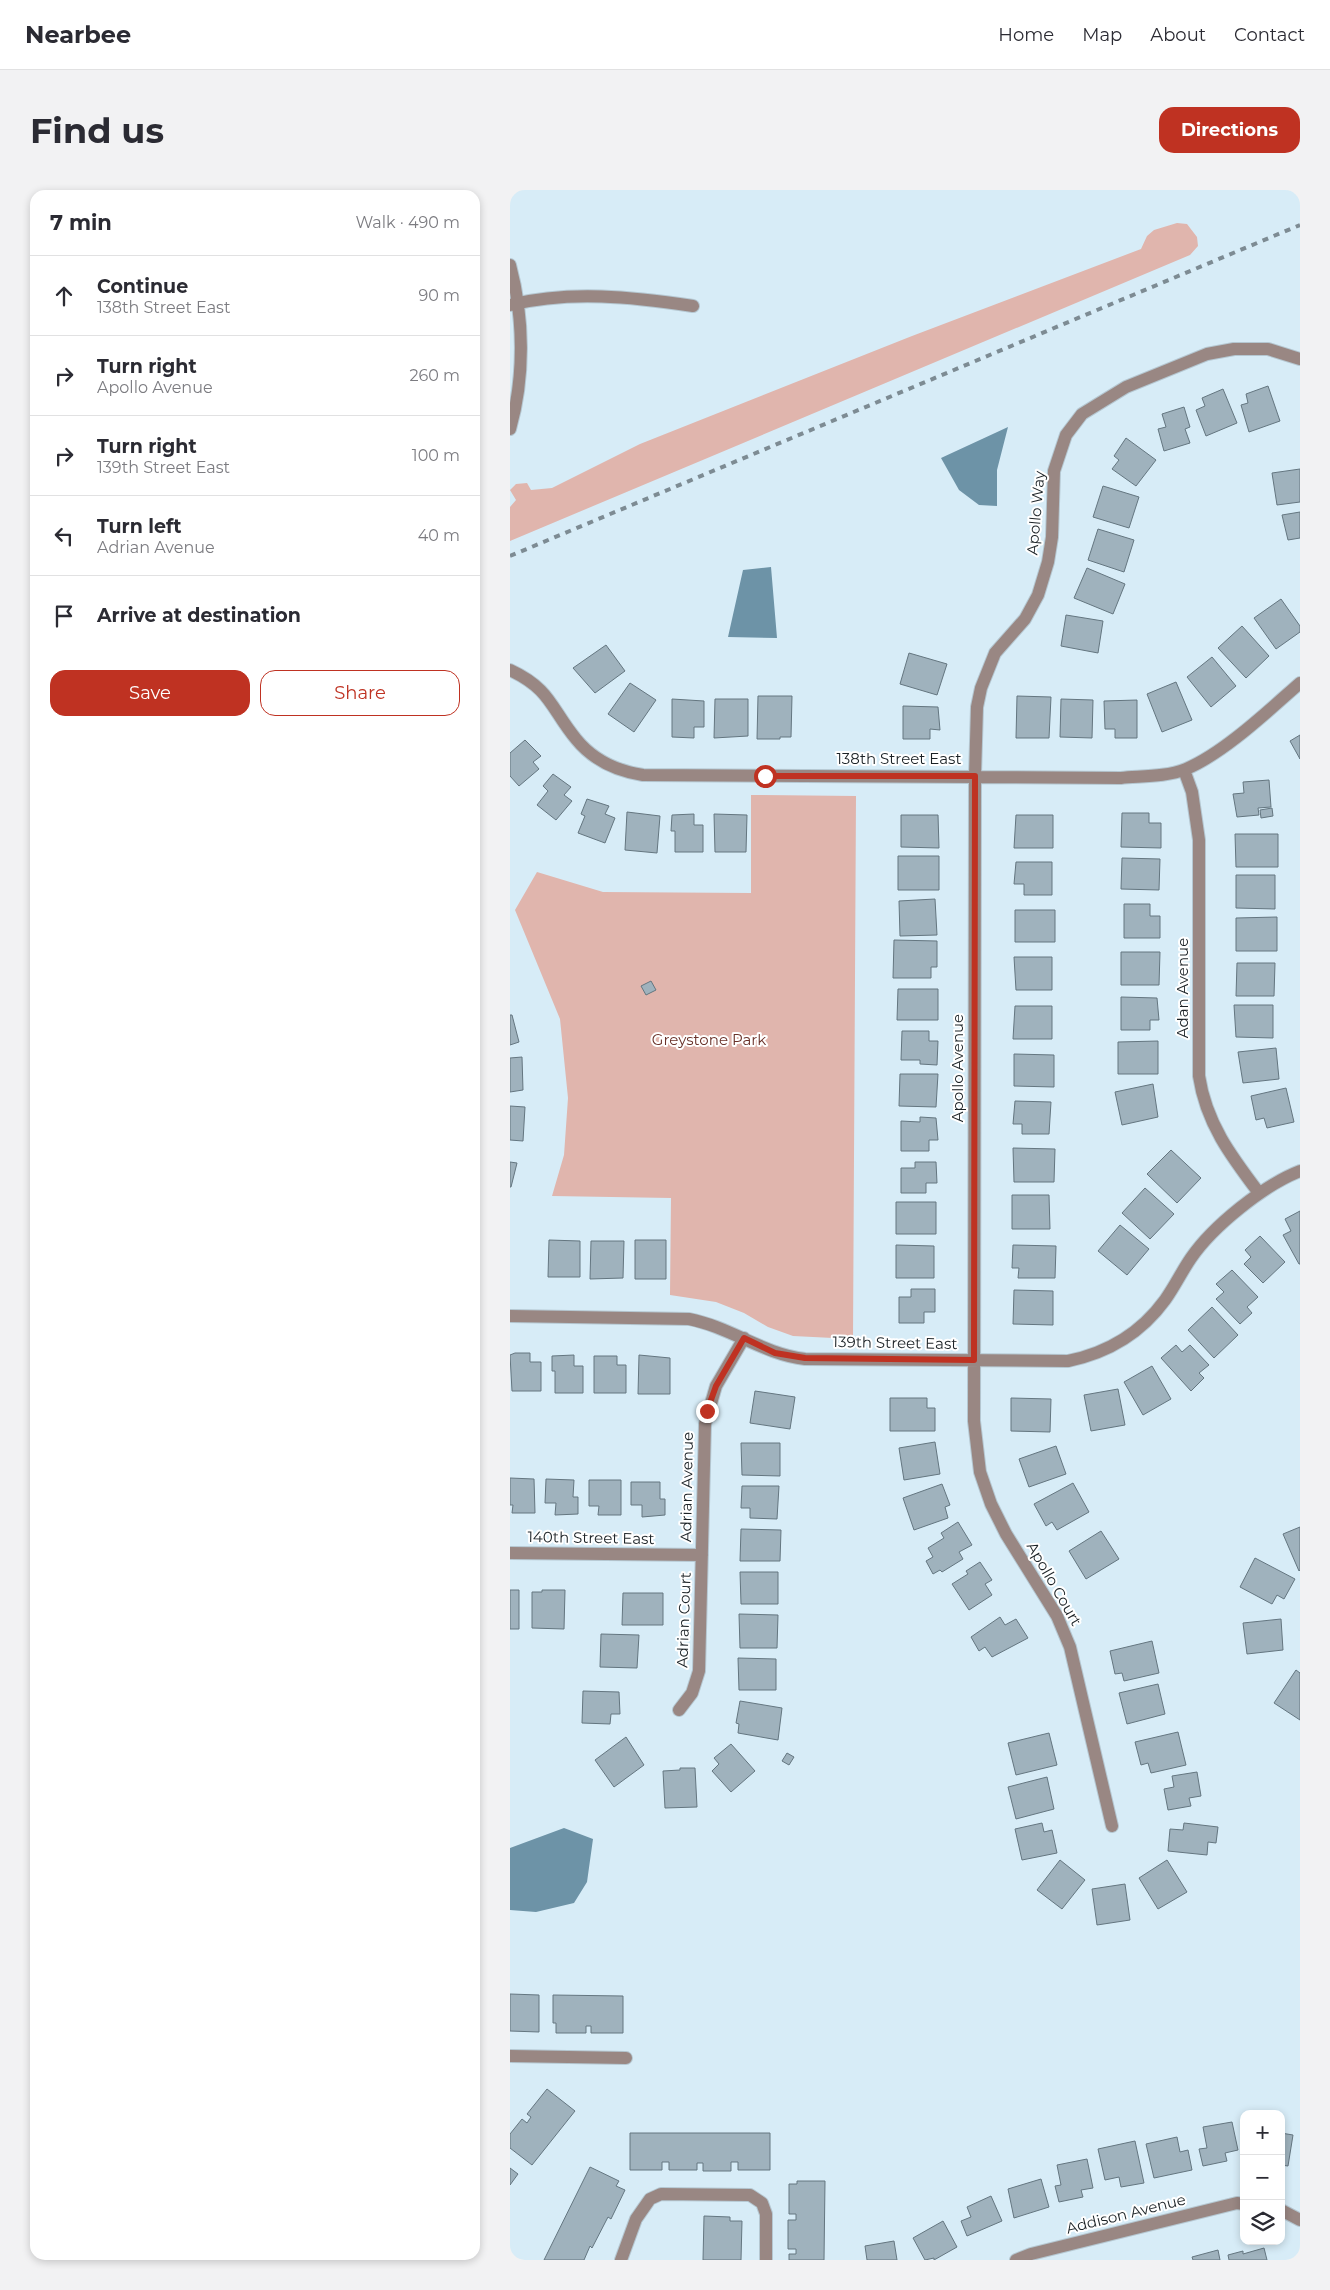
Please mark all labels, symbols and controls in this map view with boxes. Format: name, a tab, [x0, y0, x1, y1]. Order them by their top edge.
text: Nearbee	[25, 20, 131, 49]
text: Home	[998, 24, 1054, 46]
text: Map	[1082, 24, 1122, 46]
text: About	[1150, 24, 1206, 46]
text: Contact	[1234, 24, 1305, 46]
button: Directions	[1159, 107, 1300, 153]
text: Find us	[30, 109, 164, 152]
text: 7 min	[50, 210, 112, 235]
text: Walk · 490 m	[355, 213, 460, 232]
text: Continue	[97, 275, 188, 298]
icon: ahead	[50, 282, 78, 310]
text: 90 m	[418, 286, 460, 305]
text: 138th Street East	[97, 298, 230, 317]
text: Turn right	[97, 355, 197, 378]
icon: right	[50, 362, 78, 390]
text: 260 m	[409, 366, 460, 385]
text: Apollo Avenue	[97, 378, 213, 397]
text: Turn right	[97, 435, 197, 458]
icon: right	[50, 442, 78, 470]
text: 100 m	[412, 446, 460, 465]
text: 139th Street East	[97, 458, 230, 477]
street label: Apollo Way	[1022, 469, 1049, 556]
text: Turn left	[97, 515, 182, 538]
icon: left	[50, 522, 78, 550]
text: 40 m	[418, 526, 460, 545]
text: Adrian Avenue	[97, 538, 215, 557]
icon: arrive	[50, 602, 78, 630]
text: Arrive at destination	[97, 604, 301, 627]
button: Save	[50, 670, 250, 716]
button: Share	[260, 670, 460, 716]
street label: 138th Street East	[836, 749, 962, 768]
route start	[754, 765, 777, 788]
street label: Adan Avenue	[1173, 938, 1192, 1038]
street label: Apollo Avenue	[948, 1014, 967, 1122]
park label: Greystone Park	[652, 1030, 766, 1049]
street label: 139th Street East	[832, 1332, 958, 1353]
route end	[696, 1400, 719, 1423]
street label: Adrian Avenue	[676, 1432, 697, 1542]
street label: 140th Street East	[527, 1527, 655, 1548]
street label: Apollo Court	[1023, 1538, 1086, 1629]
street label: Adrian Court	[672, 1572, 695, 1668]
map controls	[1240, 2110, 1285, 2245]
button: +	[1240, 2110, 1285, 2155]
button: −	[1240, 2155, 1285, 2200]
street label: Addison Avenue	[1064, 2189, 1188, 2238]
button: layers	[1240, 2200, 1285, 2245]

